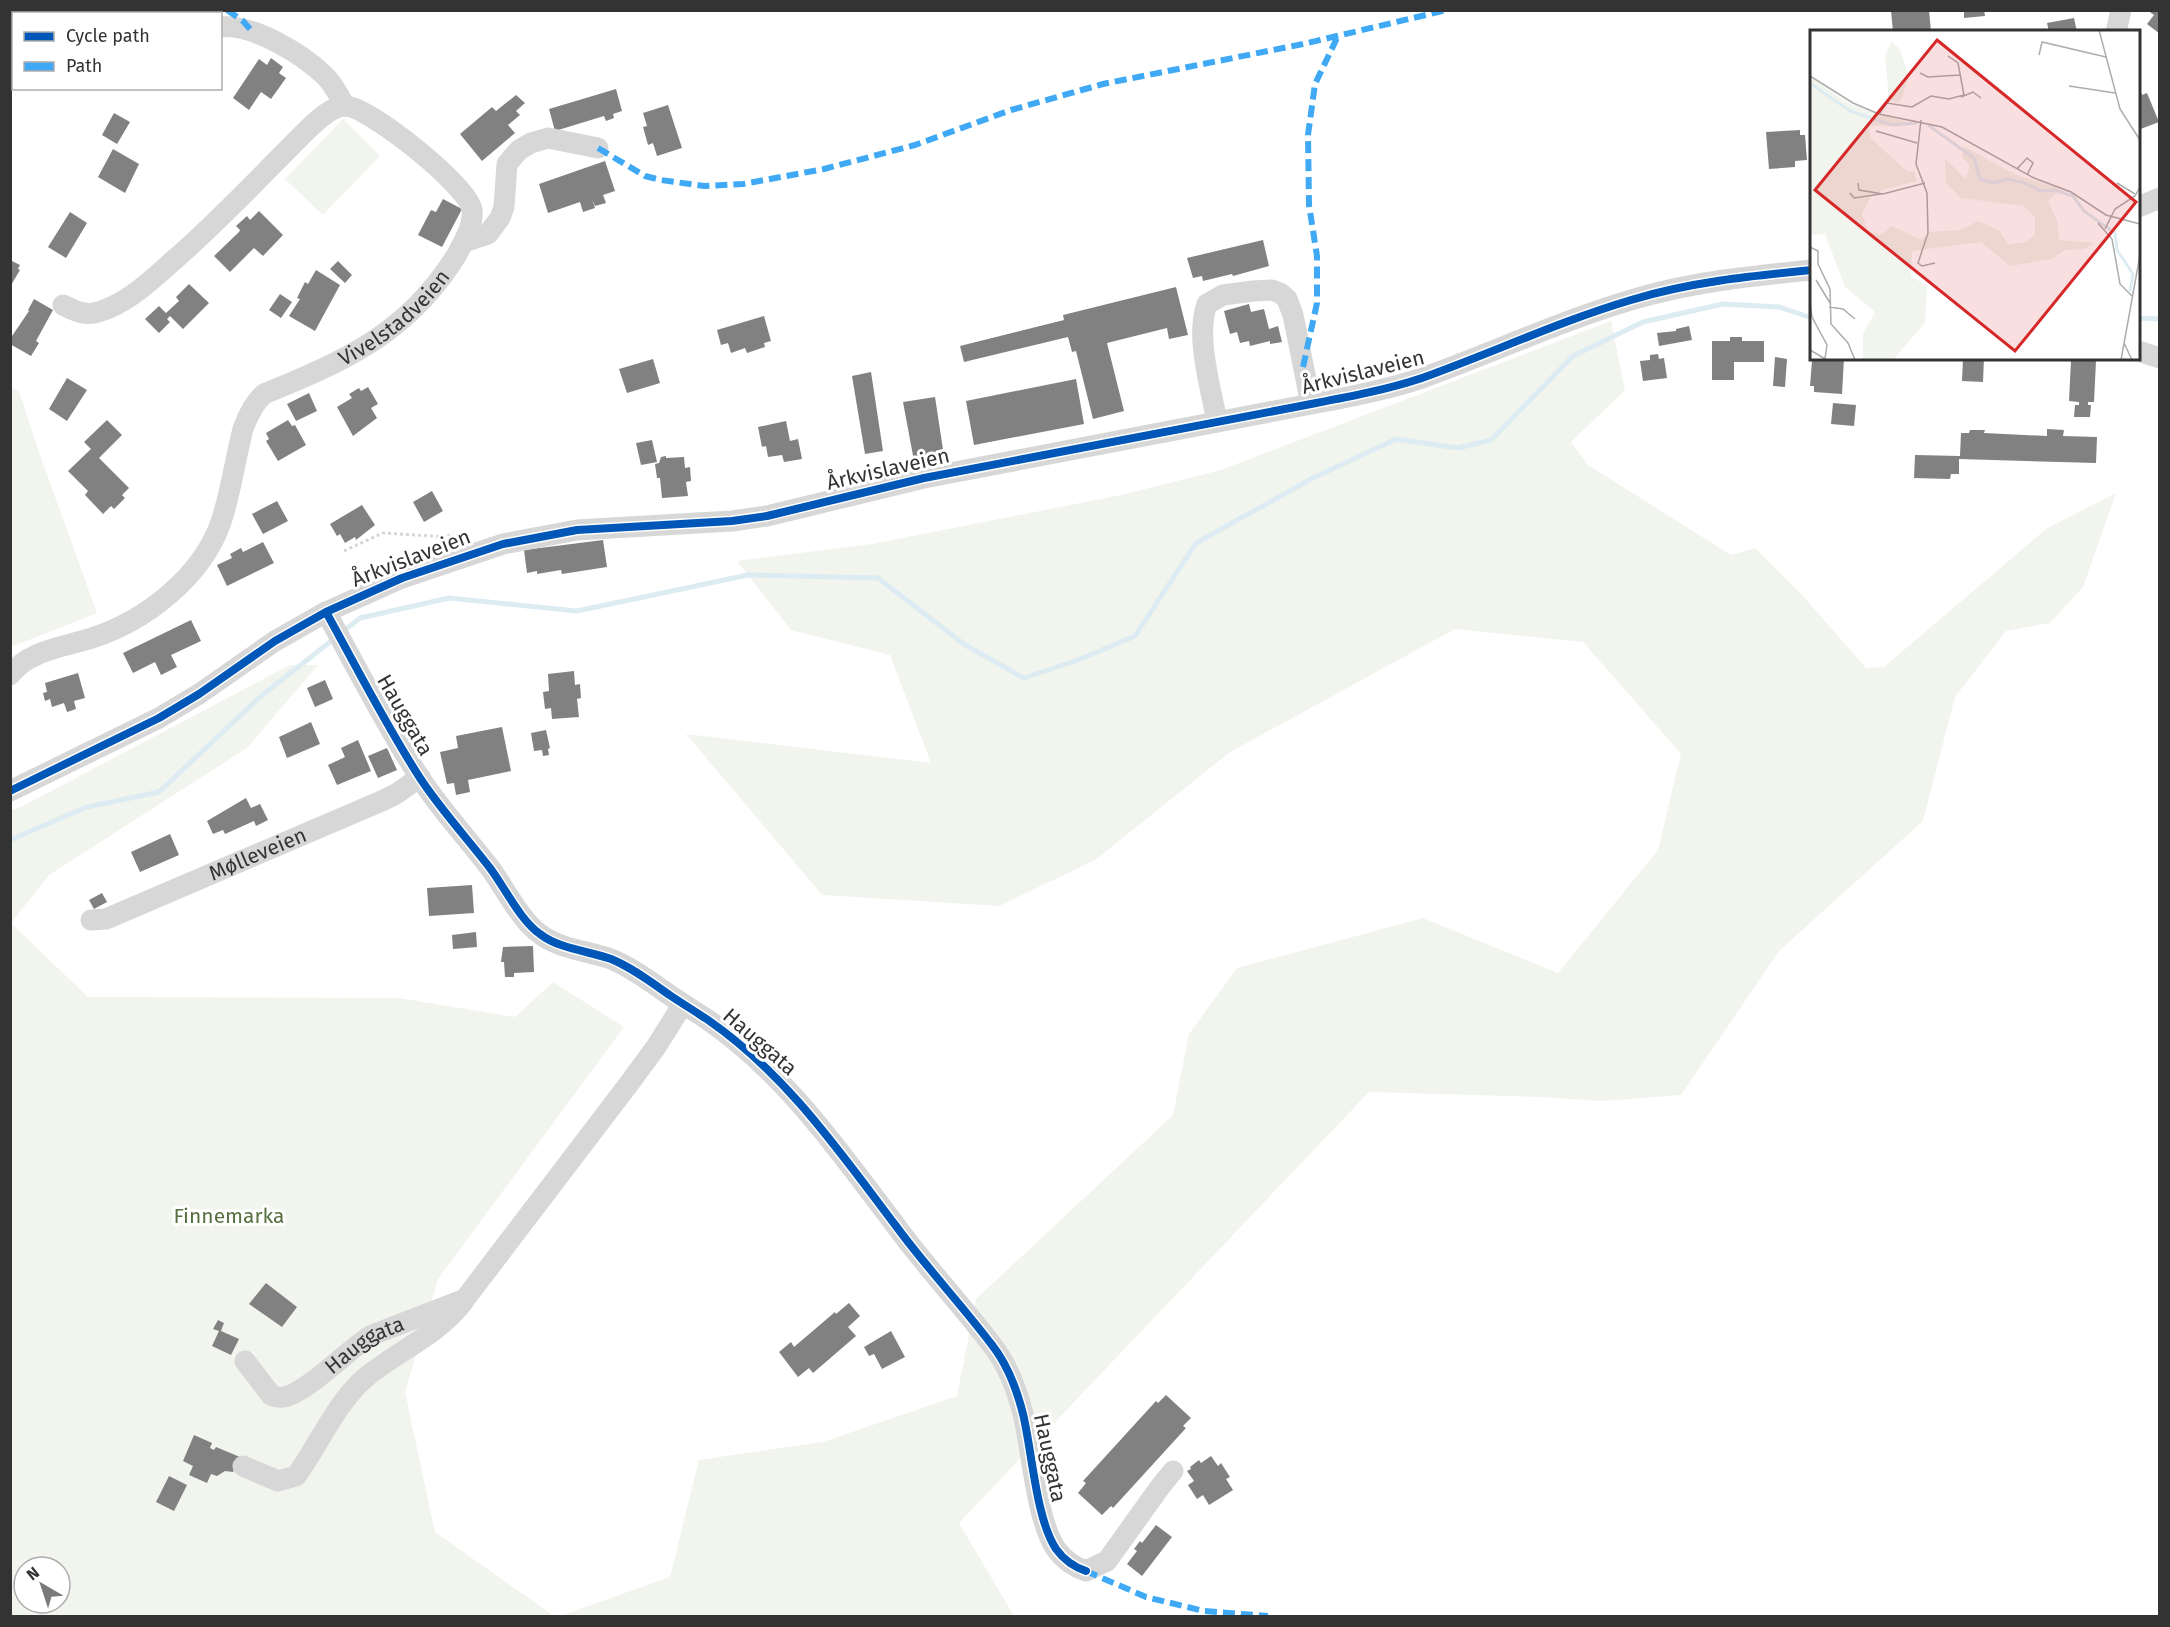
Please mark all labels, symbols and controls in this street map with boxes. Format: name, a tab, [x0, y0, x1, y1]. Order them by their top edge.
legend	[12, 12, 222, 90]
text: Cycle path	[66, 25, 150, 47]
inset map	[1810, 30, 2140, 360]
text: Path	[66, 55, 102, 77]
street label: Vivelstadveien	[334, 265, 455, 372]
street label: Årkvislaveien	[1299, 344, 1427, 400]
street label: Årkvislaveien	[824, 442, 952, 496]
street label: Årkvislaveien	[348, 523, 474, 593]
street label: Hauggata	[371, 670, 439, 760]
street label: Mølleveien	[205, 822, 310, 886]
street label: Hauggata	[718, 1003, 802, 1081]
park label: Finnemarka	[174, 1203, 284, 1229]
street label: Hauggata	[320, 1311, 408, 1380]
street label: Hauggata	[1028, 1411, 1072, 1505]
north arrow	[12, 1555, 72, 1615]
text: N	[23, 1563, 43, 1584]

